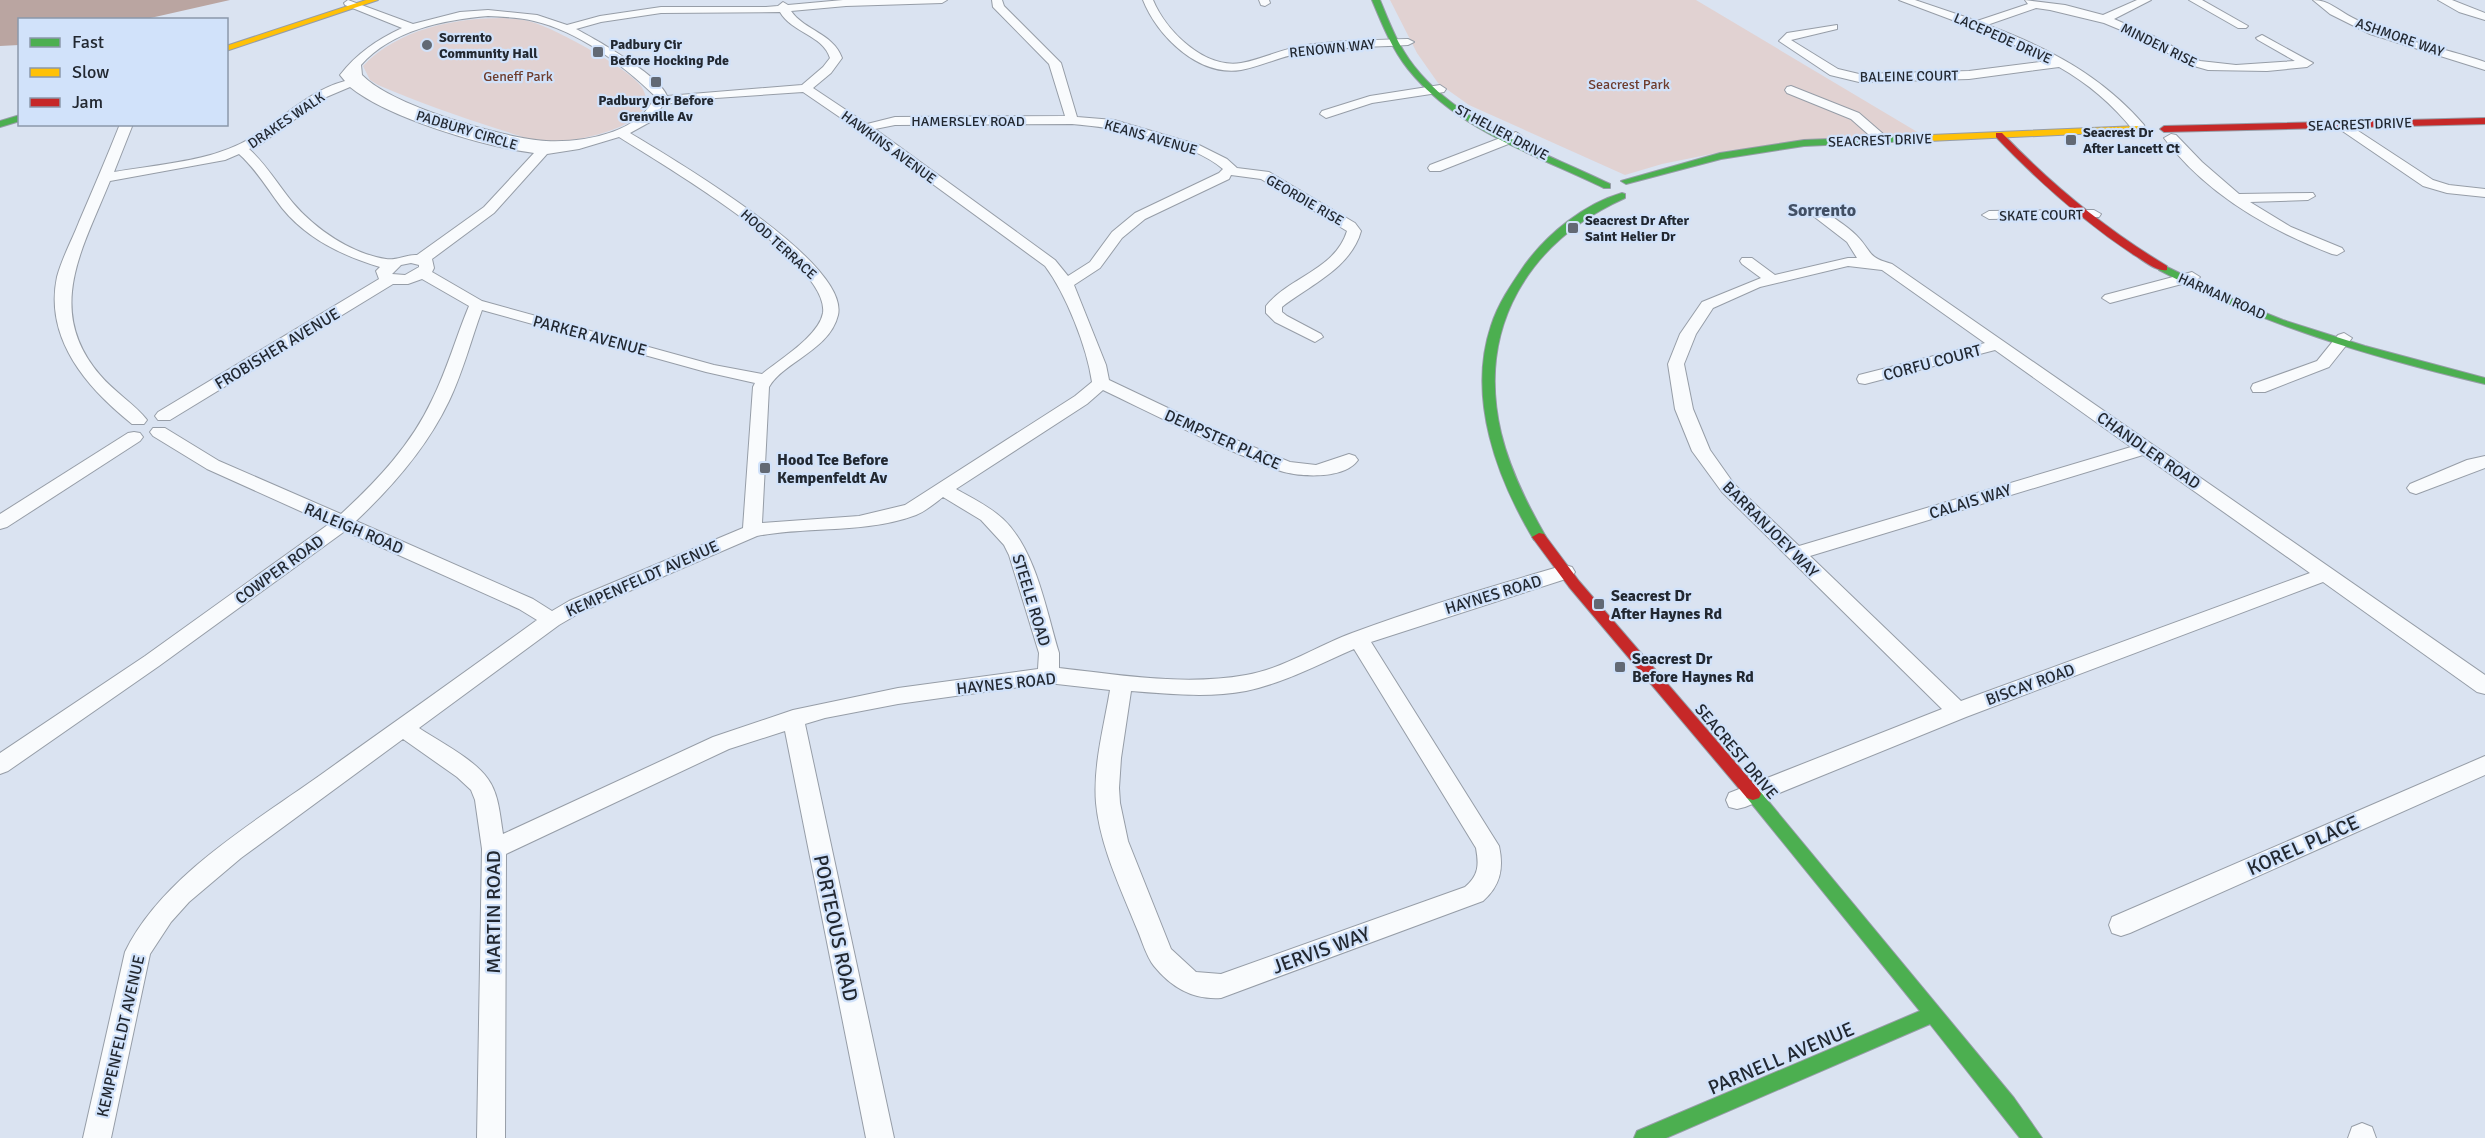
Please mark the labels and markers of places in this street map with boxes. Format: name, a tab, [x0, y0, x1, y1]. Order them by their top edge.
place label: Sorrento Community Hall	[439, 29, 538, 62]
place label: Padbury Cir Before Hocking Pde	[610, 36, 729, 69]
marker: Sorrento Community Hall	[420, 38, 434, 52]
marker: Padbury Cir Before Hocking Pde	[591, 45, 605, 59]
marker: Padbury Cir Before Grenville Av	[649, 75, 663, 89]
place label: Padbury Cir Before Grenville Av	[598, 92, 714, 125]
place label: Seacrest Dr After Lancett Ct	[2083, 124, 2181, 157]
marker: Seacrest Dr After Lancett Ct	[2064, 133, 2078, 147]
place label: Seacrest Dr After Saint Helier Dr	[1585, 212, 1689, 245]
marker: Seacrest Dr After Saint Helier Dr	[1566, 221, 1580, 235]
place label: Hood Tce Before Kempenfeldt Av	[777, 450, 888, 488]
marker: Hood Tce Before Kempenfeldt Av	[758, 461, 772, 475]
place label: Seacrest Dr After Haynes Rd	[1611, 586, 1722, 624]
marker: Seacrest Dr After Haynes Rd	[1592, 597, 1606, 611]
place label: Seacrest Dr Before Haynes Rd	[1632, 649, 1754, 687]
marker: Seacrest Dr Before Haynes Rd	[1613, 660, 1627, 674]

